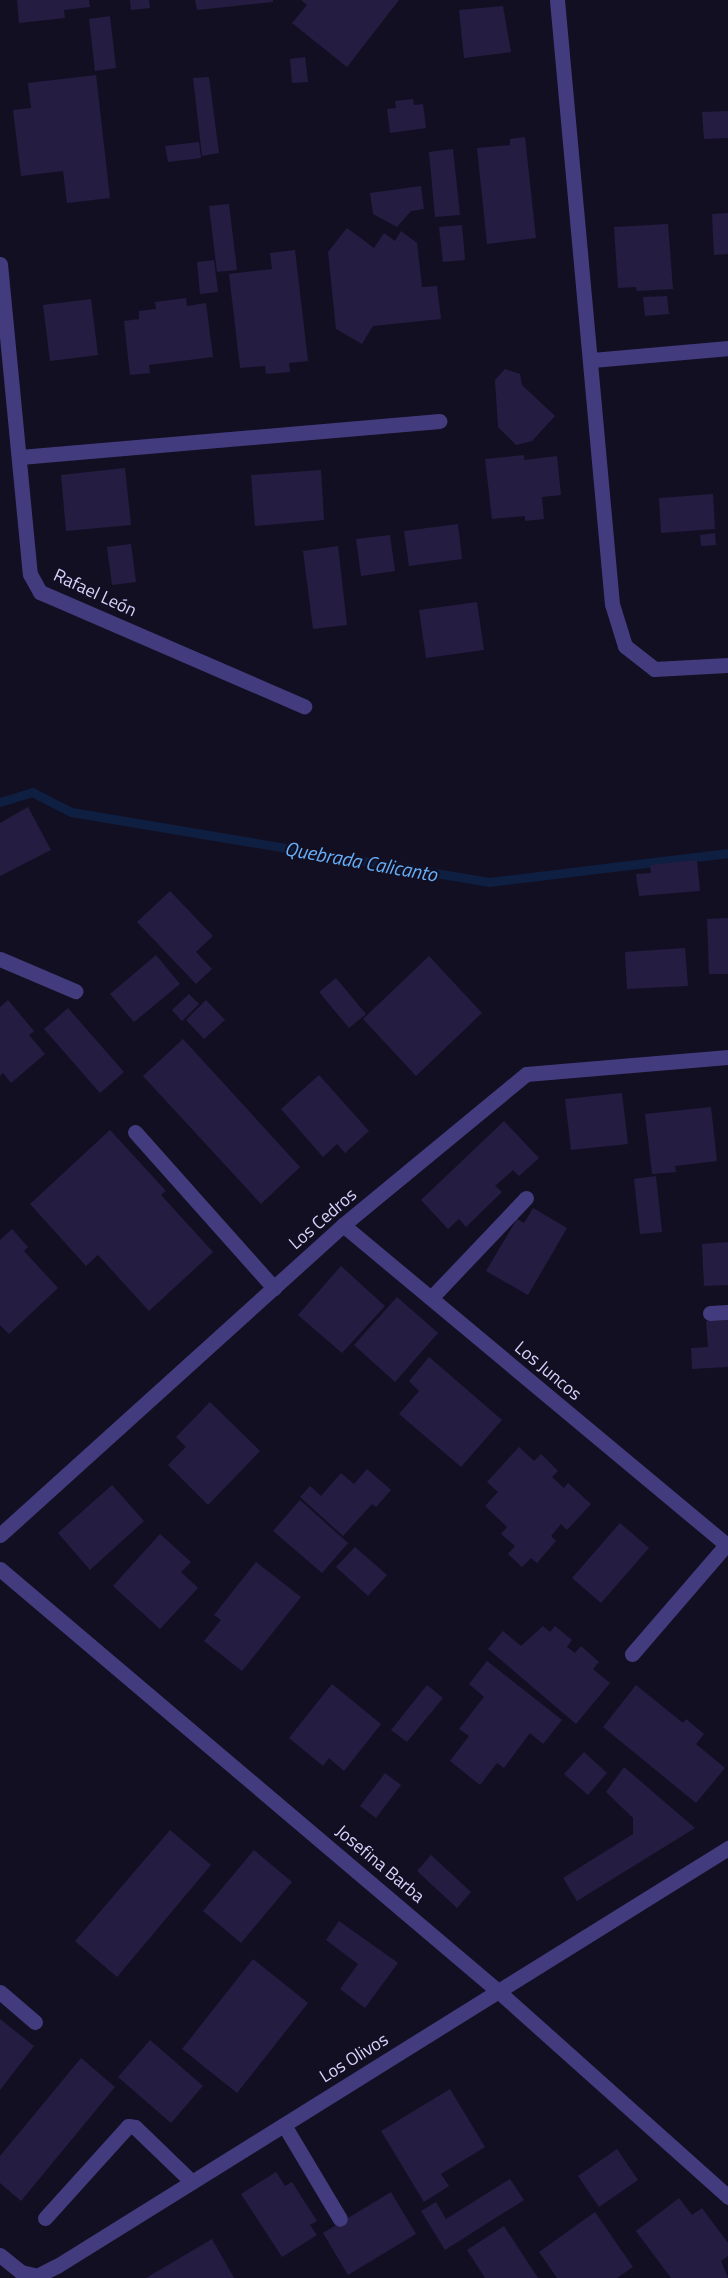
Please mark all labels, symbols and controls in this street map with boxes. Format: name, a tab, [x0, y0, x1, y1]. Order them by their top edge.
street label: Rafael León	[50, 564, 140, 622]
water label: Quebrada Calicanto	[283, 836, 439, 886]
street label: Los Cedros	[285, 1184, 361, 1254]
street label: Los Juncos	[510, 1337, 586, 1405]
street label: Josefina Barba	[331, 1821, 429, 1907]
street label: Los Olivos	[316, 2029, 392, 2087]

